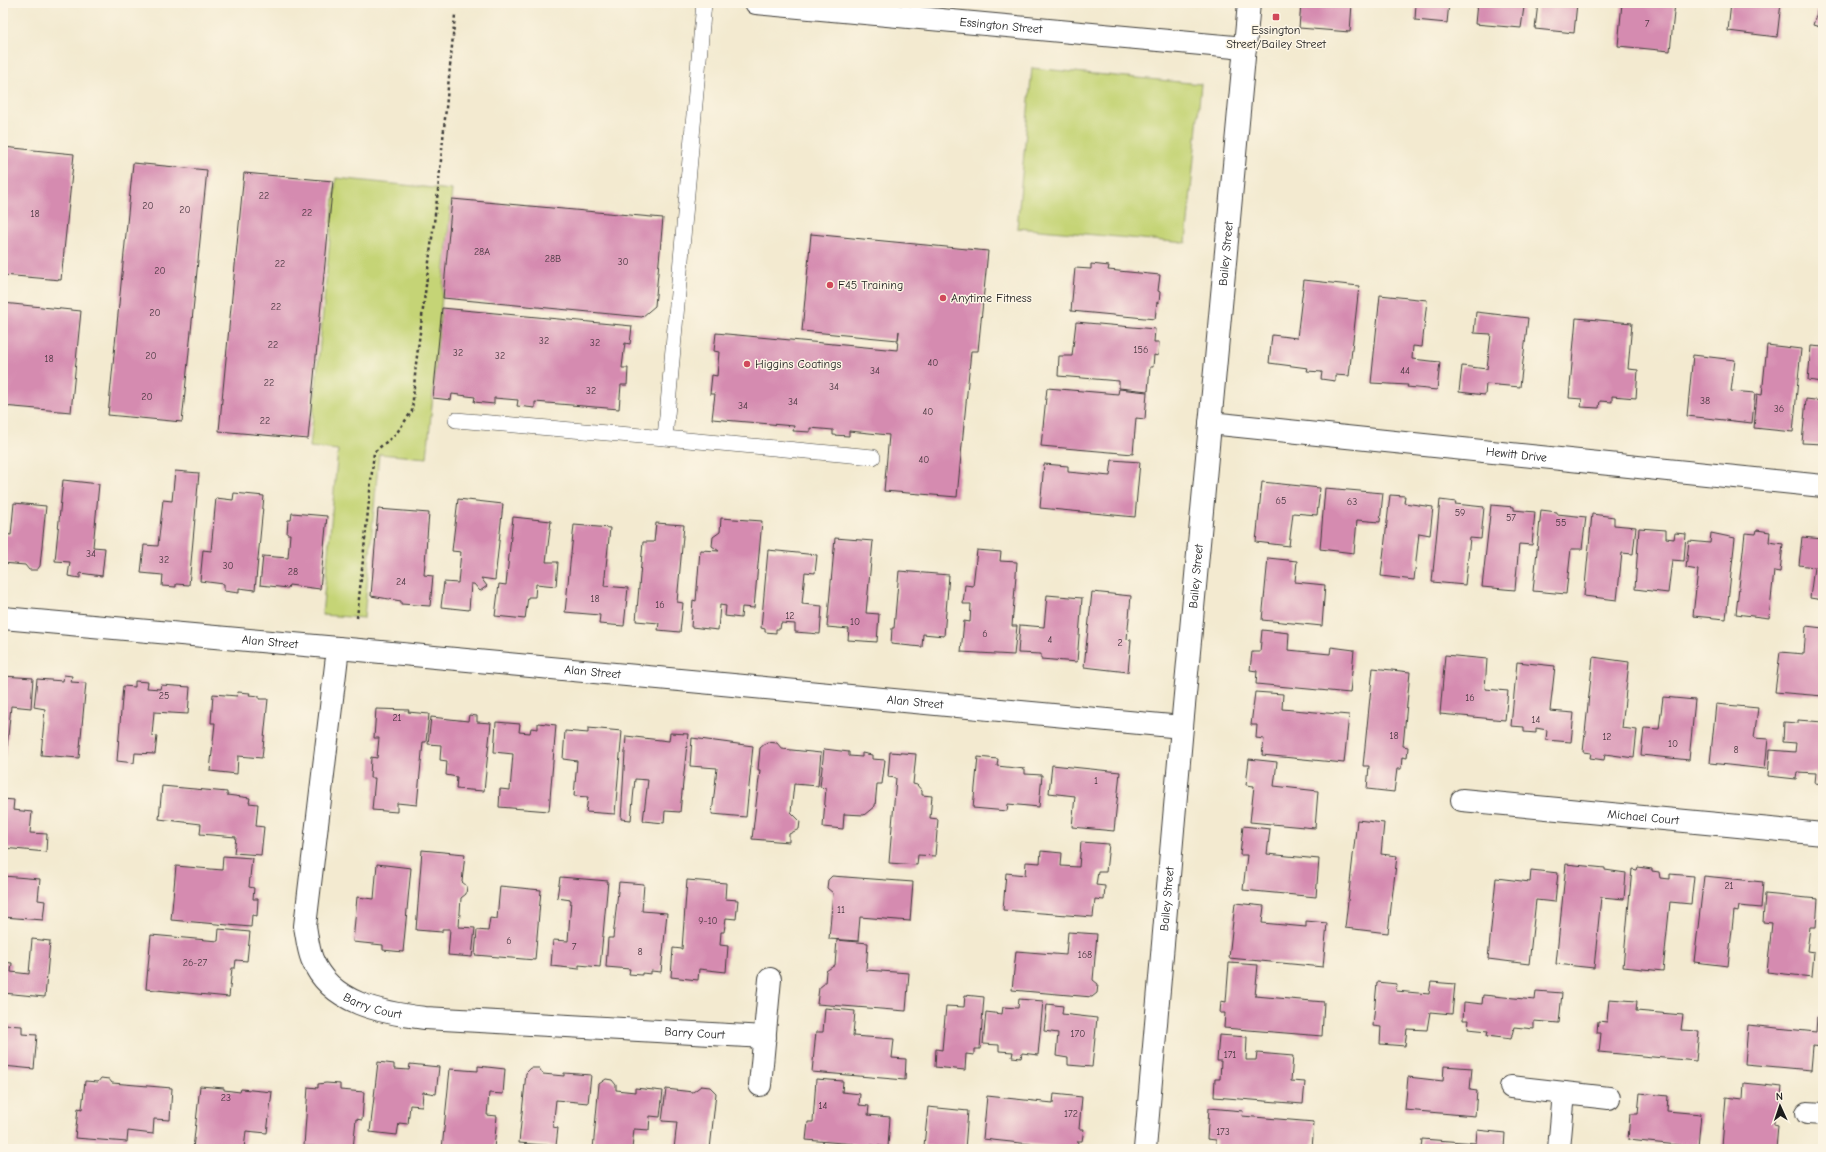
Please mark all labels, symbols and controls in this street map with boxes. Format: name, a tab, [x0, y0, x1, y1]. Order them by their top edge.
marker: Essington Street/Bailey Street	[1271, 12, 1281, 22]
street label: Essington Street	[959, 15, 1044, 36]
house number: 7	[1645, 18, 1650, 30]
place label: Essington Street/Bailey Street	[1226, 23, 1326, 51]
house number: 22	[259, 190, 269, 202]
house number: 20	[142, 200, 154, 212]
house number: 20	[179, 204, 191, 216]
house number: 22	[302, 207, 312, 219]
house number: 18	[30, 208, 40, 220]
street label: Bailey Street	[1216, 220, 1236, 286]
house number: 28A	[474, 246, 490, 258]
house number: 28B	[545, 253, 561, 265]
house number: 30	[617, 256, 629, 268]
house number: 22	[275, 258, 285, 270]
house number: 20	[154, 265, 166, 277]
place label: F45 Training	[838, 278, 903, 292]
marker: F45 Training	[825, 280, 835, 290]
place label: Anytime Fitness	[951, 291, 1032, 305]
marker: Anytime Fitness	[938, 293, 948, 303]
house number: 22	[271, 301, 281, 313]
house number: 20	[149, 307, 161, 319]
house number: 32	[539, 335, 549, 347]
house number: 32	[590, 337, 600, 349]
house number: 22	[268, 339, 278, 351]
house number: 156	[1134, 344, 1148, 356]
house number: 32	[453, 347, 463, 359]
house number: 20	[145, 350, 157, 362]
house number: 32	[495, 350, 505, 362]
house number: 18	[44, 353, 54, 365]
place label: Higgins Coatings	[755, 357, 842, 371]
house number: 40	[928, 357, 938, 369]
marker: Higgins Coatings	[742, 359, 752, 369]
house number: 34	[870, 365, 880, 377]
house number: 44	[1400, 365, 1410, 377]
house number: 22	[264, 377, 274, 389]
house number: 34	[829, 381, 839, 393]
house number: 32	[586, 385, 596, 397]
house number: 20	[141, 391, 153, 403]
house number: 38	[1700, 395, 1710, 407]
house number: 34	[788, 396, 798, 408]
house number: 34	[738, 400, 748, 412]
house number: 36	[1774, 403, 1784, 415]
house number: 40	[923, 406, 933, 418]
house number: 22	[260, 415, 270, 427]
street label: Hewitt Drive	[1485, 444, 1548, 465]
house number: 40	[919, 454, 929, 466]
house number: 65	[1276, 495, 1286, 507]
house number: 63	[1347, 496, 1357, 508]
house number: 59	[1455, 507, 1465, 519]
house number: 57	[1506, 512, 1516, 524]
house number: 55	[1556, 517, 1566, 529]
street label: Bailey Street	[1186, 543, 1206, 609]
house number: 34	[86, 548, 96, 560]
house number: 32	[159, 554, 169, 566]
house number: 30	[222, 560, 234, 572]
house number: 28	[288, 566, 298, 578]
house number: 24	[396, 576, 406, 588]
house number: 18	[590, 593, 600, 605]
house number: 16	[655, 599, 665, 611]
house number: 12	[785, 610, 795, 622]
house number: 10	[850, 616, 860, 628]
house number: 6	[982, 628, 988, 640]
street label: Alan Street	[241, 632, 299, 651]
house number: 4	[1048, 634, 1053, 646]
house number: 2	[1117, 637, 1123, 649]
street label: Alan Street	[564, 662, 622, 681]
house number: 25	[159, 690, 169, 702]
street label: Alan Street	[886, 692, 945, 712]
house number: 16	[1465, 692, 1475, 704]
house number: 21	[392, 712, 402, 724]
house number: 14	[1532, 714, 1541, 726]
house number: 18	[1389, 730, 1399, 742]
house number: 12	[1602, 731, 1612, 743]
house number: 10	[1668, 738, 1678, 750]
house number: 8	[1733, 744, 1739, 756]
house number: 1	[1094, 775, 1098, 787]
street label: Michael Court	[1607, 807, 1680, 827]
street label: Bailey Street	[1157, 866, 1177, 932]
house number: 21	[1724, 880, 1734, 892]
house number: 11	[837, 904, 845, 916]
house number: 9-10	[698, 915, 718, 927]
house number: 6	[506, 935, 512, 947]
house number: 7	[572, 941, 577, 953]
house number: 8	[637, 946, 643, 958]
house number: 168	[1078, 949, 1092, 961]
house number: 26-27	[183, 957, 208, 969]
street label: Barry Court	[341, 990, 403, 1022]
street label: Barry Court	[664, 1024, 726, 1042]
house number: 170	[1071, 1028, 1085, 1040]
house number: 171	[1224, 1049, 1236, 1061]
north arrow	[1760, 1086, 1800, 1126]
text: N	[1776, 1090, 1783, 1103]
house number: 23	[221, 1092, 231, 1104]
house number: 14	[819, 1100, 828, 1112]
house number: 172	[1064, 1108, 1078, 1120]
house number: 173	[1216, 1126, 1230, 1138]

